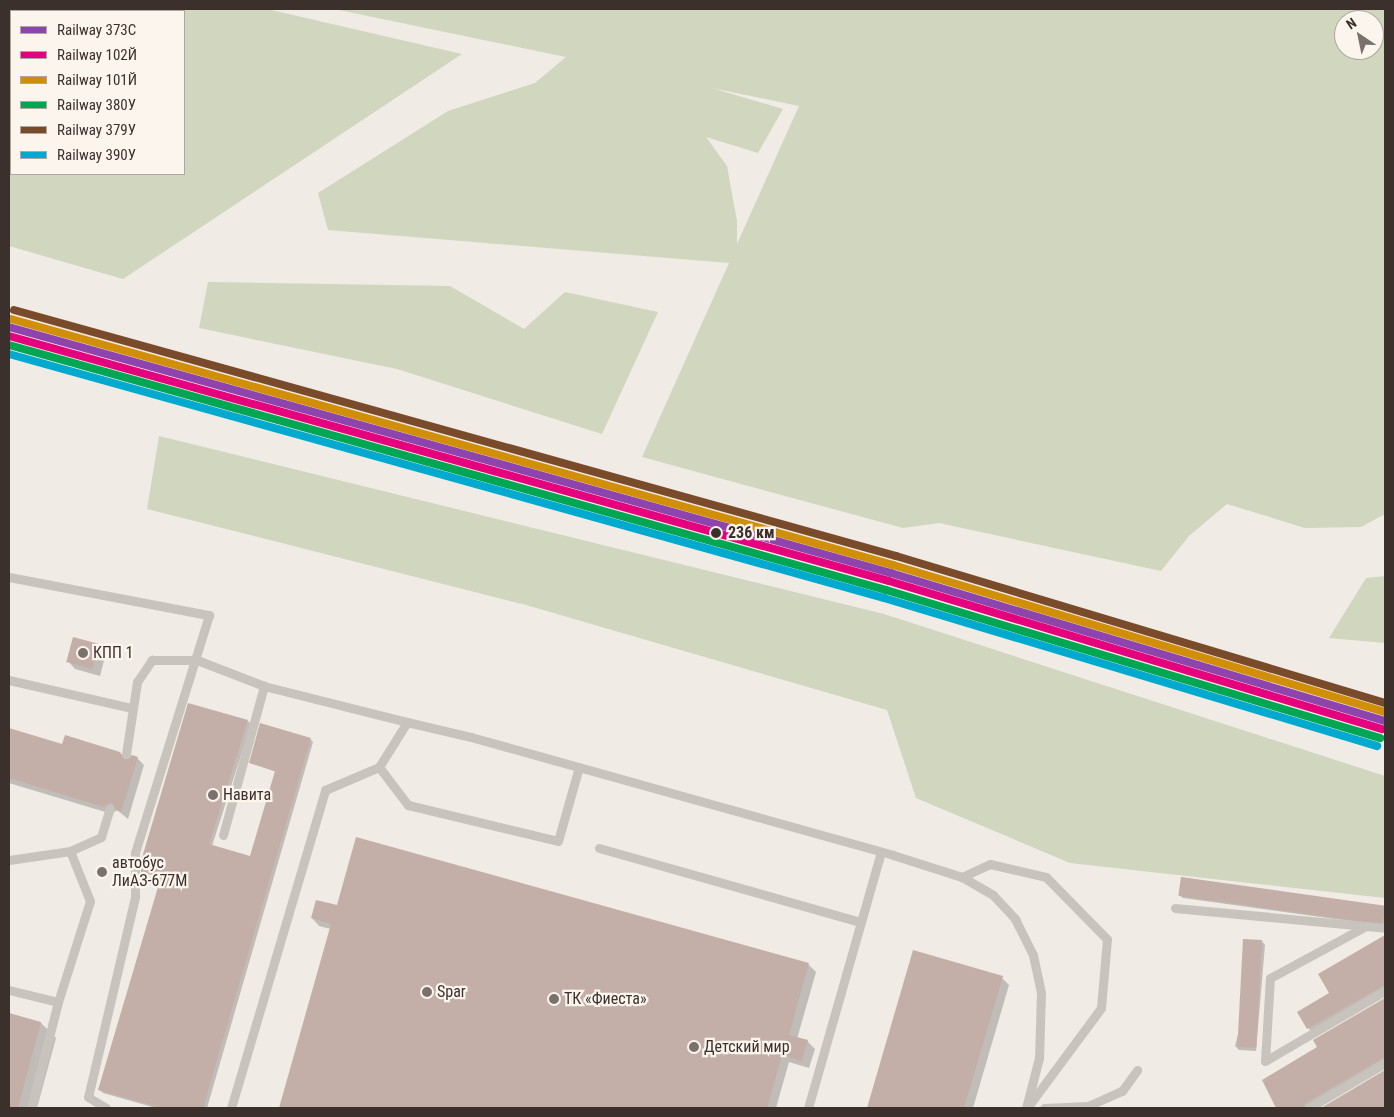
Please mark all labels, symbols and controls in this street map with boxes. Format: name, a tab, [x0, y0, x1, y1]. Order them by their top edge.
legend	[10, 10, 185, 175]
north arrow	[1334, 10, 1384, 60]
text: N	[1343, 14, 1359, 32]
text: Railway 373C	[57, 21, 136, 39]
text: Railway 102Й	[57, 46, 137, 64]
text: Railway 101Й	[57, 71, 137, 89]
text: Railway 380У	[57, 96, 136, 114]
text: Railway 379У	[57, 121, 136, 139]
text: Railway 390У	[57, 146, 136, 164]
place label: 236 км	[728, 523, 775, 543]
marker: 236 км	[707, 524, 725, 542]
place label: КПП 1	[93, 643, 133, 663]
marker: КПП 1	[77, 647, 89, 659]
place label: Навита	[223, 785, 271, 805]
marker: Навита	[207, 789, 219, 801]
place label: автобус ЛиАЗ-677М	[112, 853, 187, 891]
marker: автобус ЛиАЗ-677М	[96, 866, 108, 878]
place label: Spar	[437, 982, 466, 1002]
marker: Spar	[421, 986, 433, 998]
place label: ТК «Фиеста»	[564, 989, 647, 1009]
marker: ТК «Фиеста»	[548, 993, 560, 1005]
place label: Детский мир	[704, 1037, 790, 1057]
marker: Детский мир	[688, 1041, 700, 1053]

